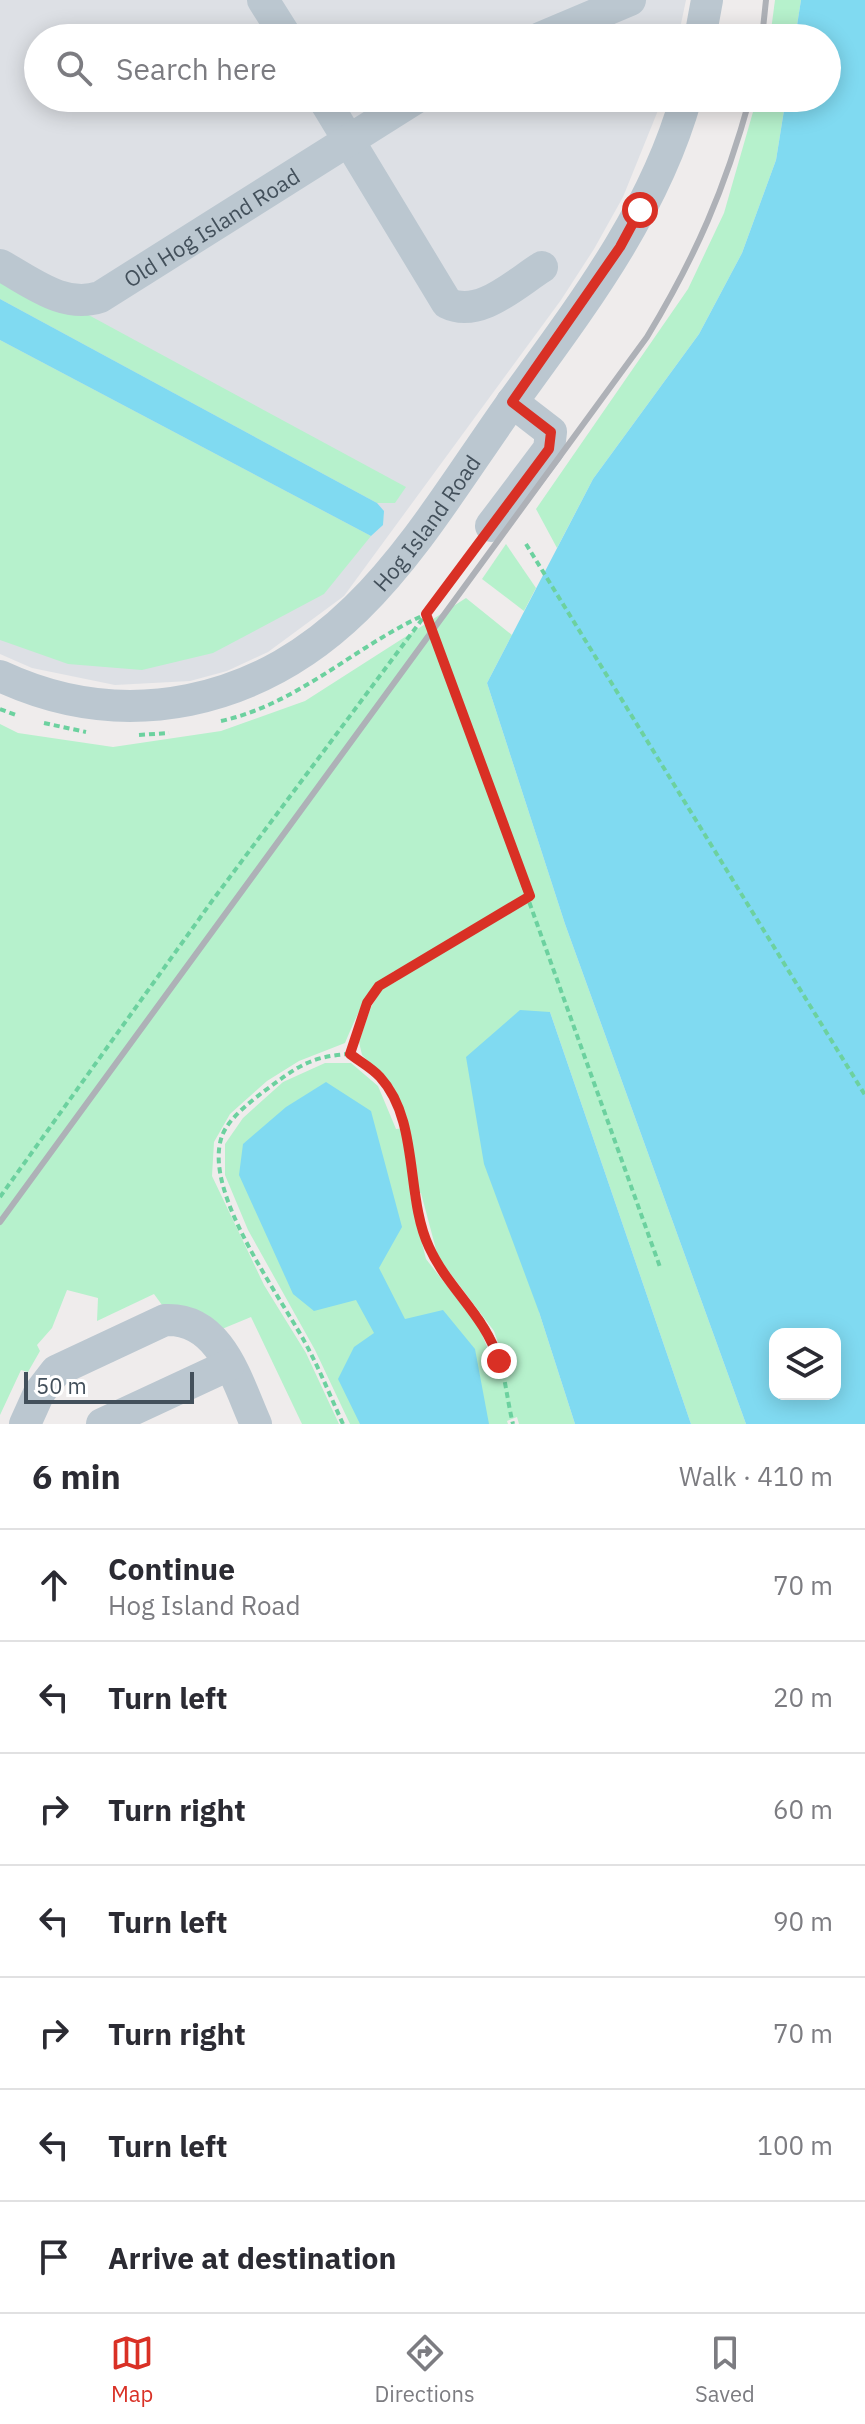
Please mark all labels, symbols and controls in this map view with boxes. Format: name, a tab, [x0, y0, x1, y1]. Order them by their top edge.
search box	[24, 24, 841, 112]
icon: search	[52, 46, 96, 90]
text: Search here	[116, 49, 277, 88]
street label: Old Hog Island Road	[118, 161, 305, 293]
route start	[622, 192, 658, 228]
street label: Hog Island Road	[366, 449, 486, 597]
map controls	[769, 1328, 841, 1400]
button: layers	[769, 1328, 841, 1400]
route end	[481, 1343, 517, 1379]
scale bar	[24, 1368, 194, 1404]
text: 50 m	[36, 1371, 87, 1400]
text: 6 min	[32, 1454, 121, 1498]
text: Walk · 410 m	[679, 1459, 833, 1493]
text: Continue	[108, 1549, 235, 1588]
icon: ahead	[32, 1563, 76, 1607]
text: 70 m	[773, 1568, 833, 1602]
text: Hog Island Road	[108, 1588, 301, 1622]
icon: left	[32, 1675, 76, 1719]
text: Turn left	[108, 1678, 227, 1717]
text: 20 m	[773, 1680, 833, 1714]
icon: right	[32, 1787, 76, 1831]
text: Turn right	[108, 1790, 246, 1829]
text: 60 m	[773, 1792, 833, 1826]
icon: left	[32, 1899, 76, 1943]
text: Turn left	[108, 1902, 227, 1941]
text: 90 m	[773, 1904, 833, 1938]
icon: right	[32, 2011, 76, 2055]
text: Turn right	[108, 2014, 246, 2053]
text: 70 m	[773, 2016, 833, 2050]
icon: left	[32, 2123, 76, 2167]
text: Turn left	[108, 2126, 227, 2165]
text: 100 m	[757, 2128, 833, 2162]
icon: arrive	[32, 2235, 76, 2279]
text: Arrive at destination	[108, 2238, 396, 2277]
tab: Map	[110, 2331, 154, 2408]
tab: Directions	[375, 2331, 475, 2408]
tab: Saved	[695, 2331, 755, 2408]

